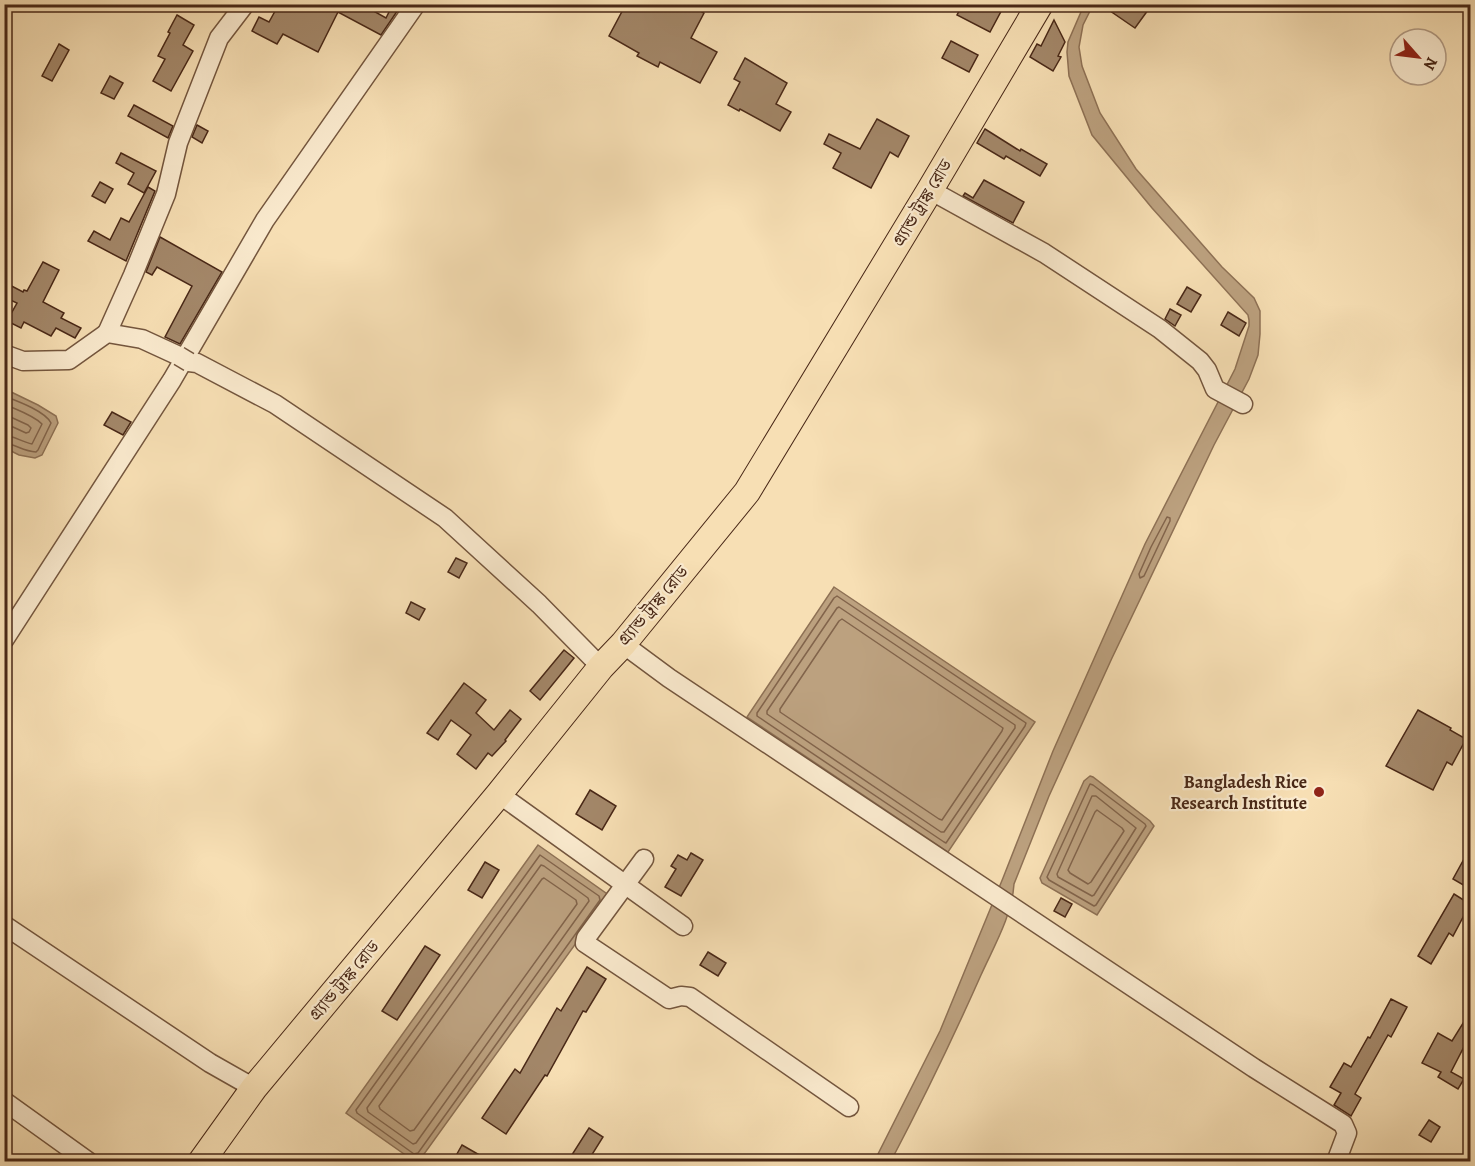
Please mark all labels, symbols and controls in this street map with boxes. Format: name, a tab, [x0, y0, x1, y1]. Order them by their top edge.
north arrow	[1388, 27, 1448, 87]
text: N	[1418, 53, 1443, 74]
street label: গ্র্যান্ড ট্রাঙ্ক রোড	[886, 154, 958, 251]
street label: গ্র্যান্ড ট্রাঙ্ক রোড	[612, 560, 694, 651]
place label: Bangladesh Rice Research Institute	[1170, 770, 1307, 815]
marker: Bangladesh Rice Research Institute	[1312, 785, 1326, 799]
street label: গ্র্যান্ড ট্রাঙ্ক রোড	[303, 935, 385, 1026]

